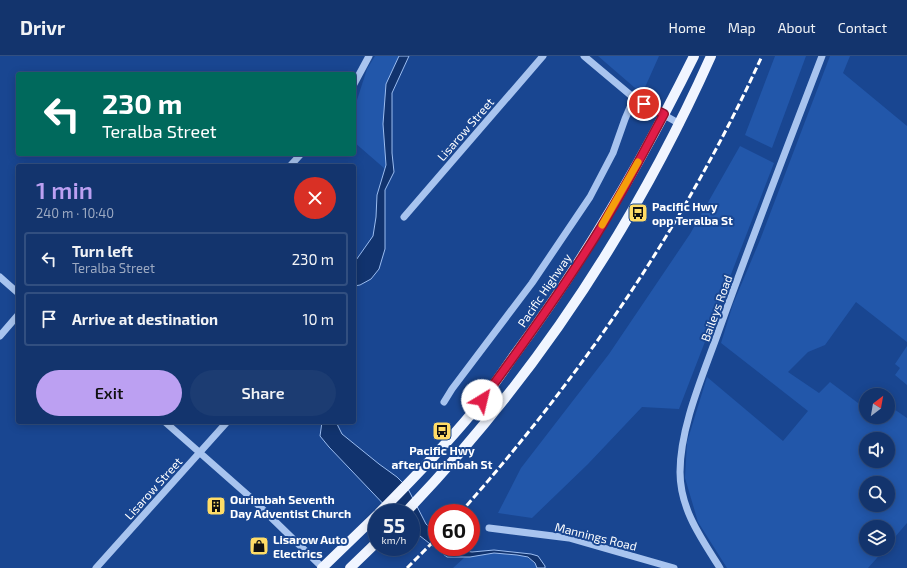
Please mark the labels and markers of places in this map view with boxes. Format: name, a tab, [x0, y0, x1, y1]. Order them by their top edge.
pin	[627, 87, 661, 121]
place label: Pacific Hwy opp Teralba St	[652, 199, 733, 227]
bus stop icon: Pacific Hwy opp Teralba St	[627, 202, 649, 224]
bus stop icon: Pacific Hwy after Ourimbah St	[431, 420, 453, 442]
place label: Pacific Hwy after Ourimbah St	[392, 443, 493, 471]
place label: Ourimbah Seventh Day Adventist Church	[230, 492, 351, 521]
building icon: Ourimbah Seventh Day Adventist Church	[205, 495, 227, 517]
place label: Lisarow Auto Electrics	[273, 532, 347, 560]
shop icon: Lisarow Auto Electrics	[248, 535, 270, 557]

